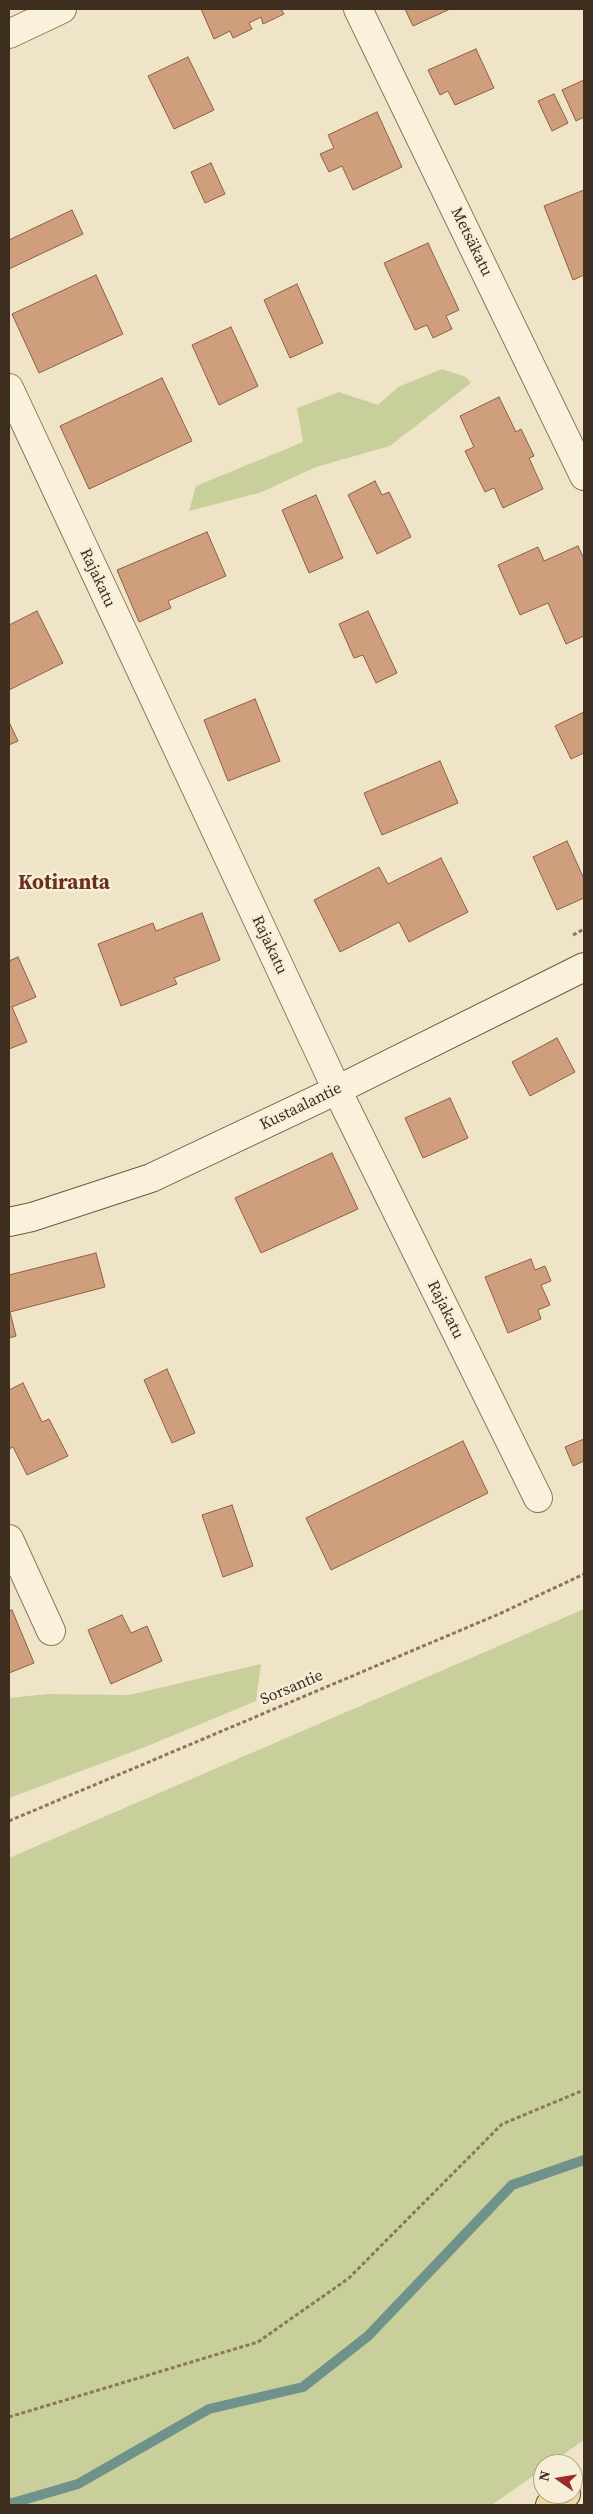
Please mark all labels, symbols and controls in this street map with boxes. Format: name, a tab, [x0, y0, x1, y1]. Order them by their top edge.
street label: Metsäkatu	[446, 205, 496, 279]
street label: Rajakatu	[75, 546, 119, 610]
district label: Kotiranta	[18, 871, 110, 897]
street label: Rajakatu	[247, 913, 291, 977]
street label: Kustaalantie	[257, 1079, 345, 1135]
street label: Rajakatu	[423, 1278, 467, 1342]
street label: Sorsantie	[258, 1666, 326, 1710]
north arrow	[533, 2454, 583, 2504]
text: N	[533, 2469, 555, 2483]

